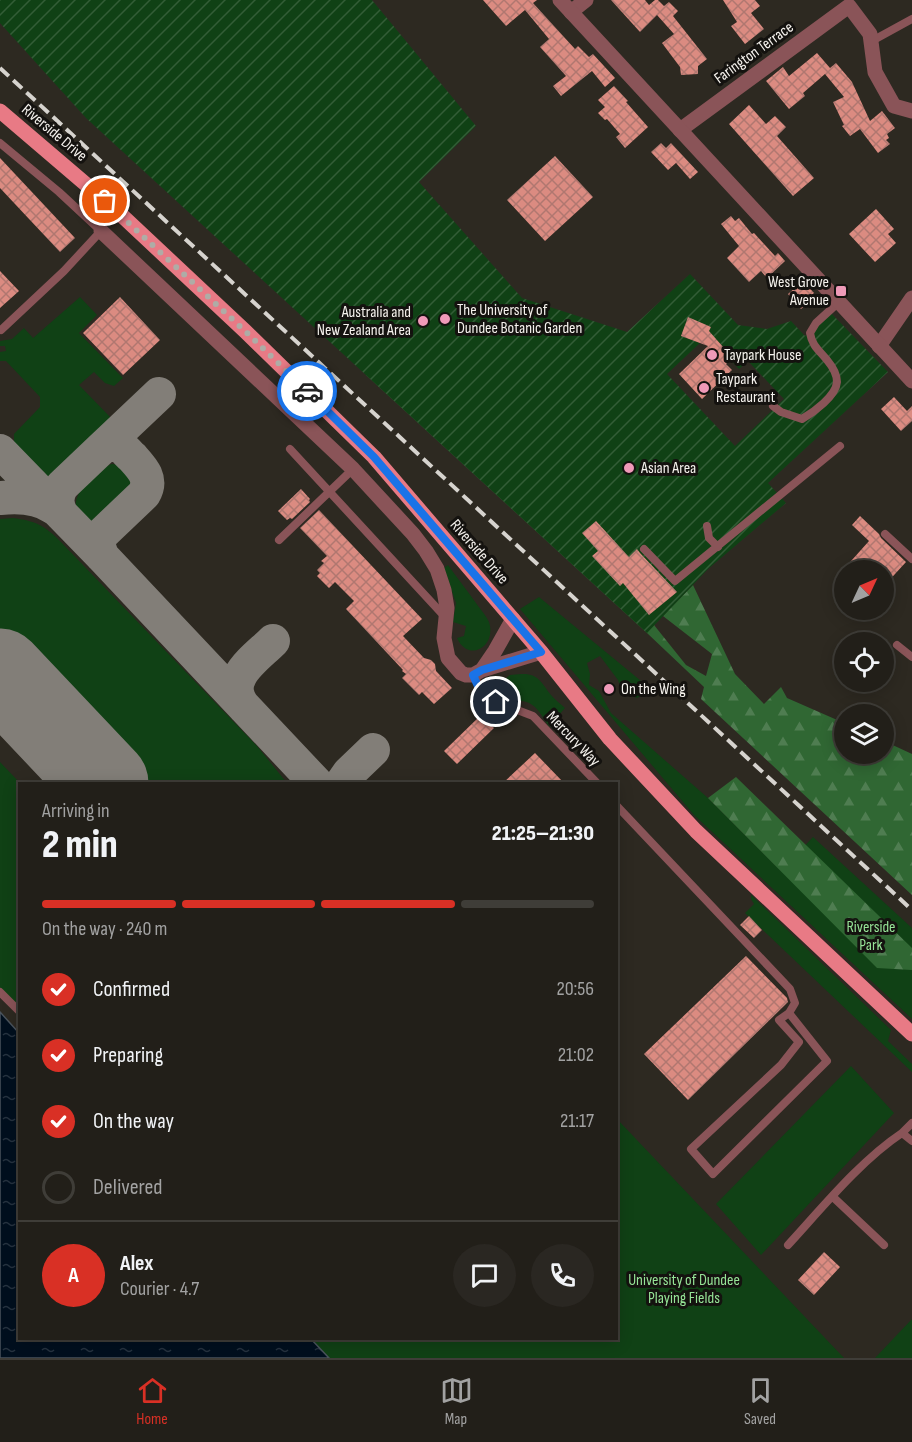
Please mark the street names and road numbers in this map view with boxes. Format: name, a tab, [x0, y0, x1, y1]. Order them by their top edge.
street label: Farington Terrace	[711, 18, 797, 88]
street label: Riverside Drive	[17, 100, 91, 166]
street label: Riverside Drive	[446, 516, 512, 588]
street label: Mercury Way	[542, 708, 604, 770]

